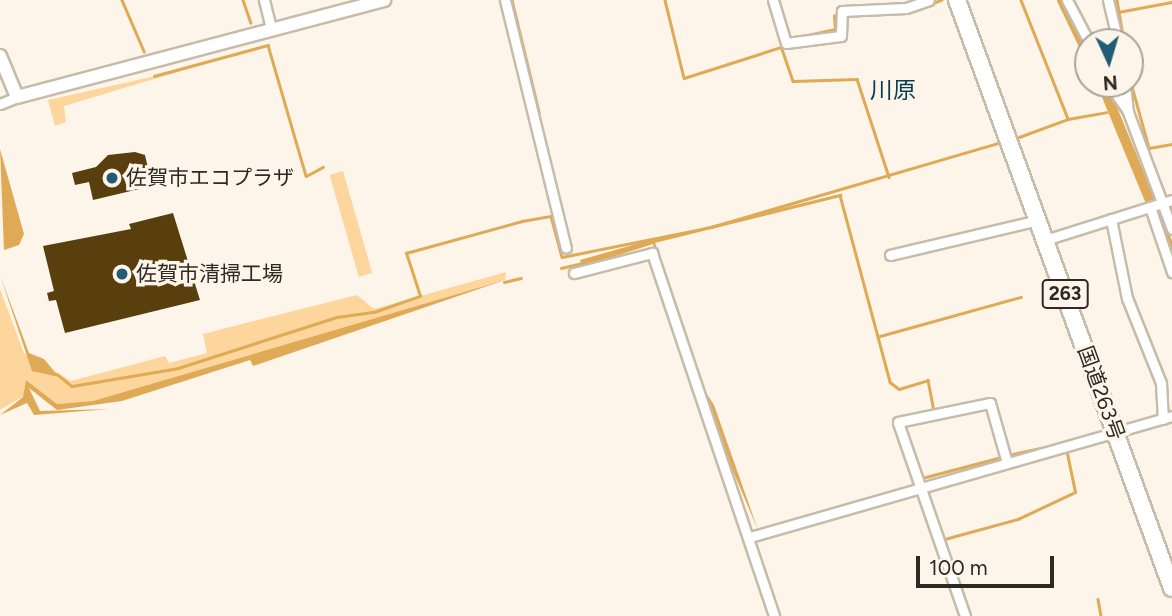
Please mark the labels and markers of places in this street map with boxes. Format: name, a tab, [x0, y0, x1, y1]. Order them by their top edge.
place label: 佐賀市エコプラザ	[126, 165, 294, 191]
marker: 佐賀市エコプラザ	[104, 170, 120, 186]
place label: 佐賀市清掃工場	[136, 261, 283, 287]
marker: 佐賀市清掃工場	[114, 266, 130, 282]

